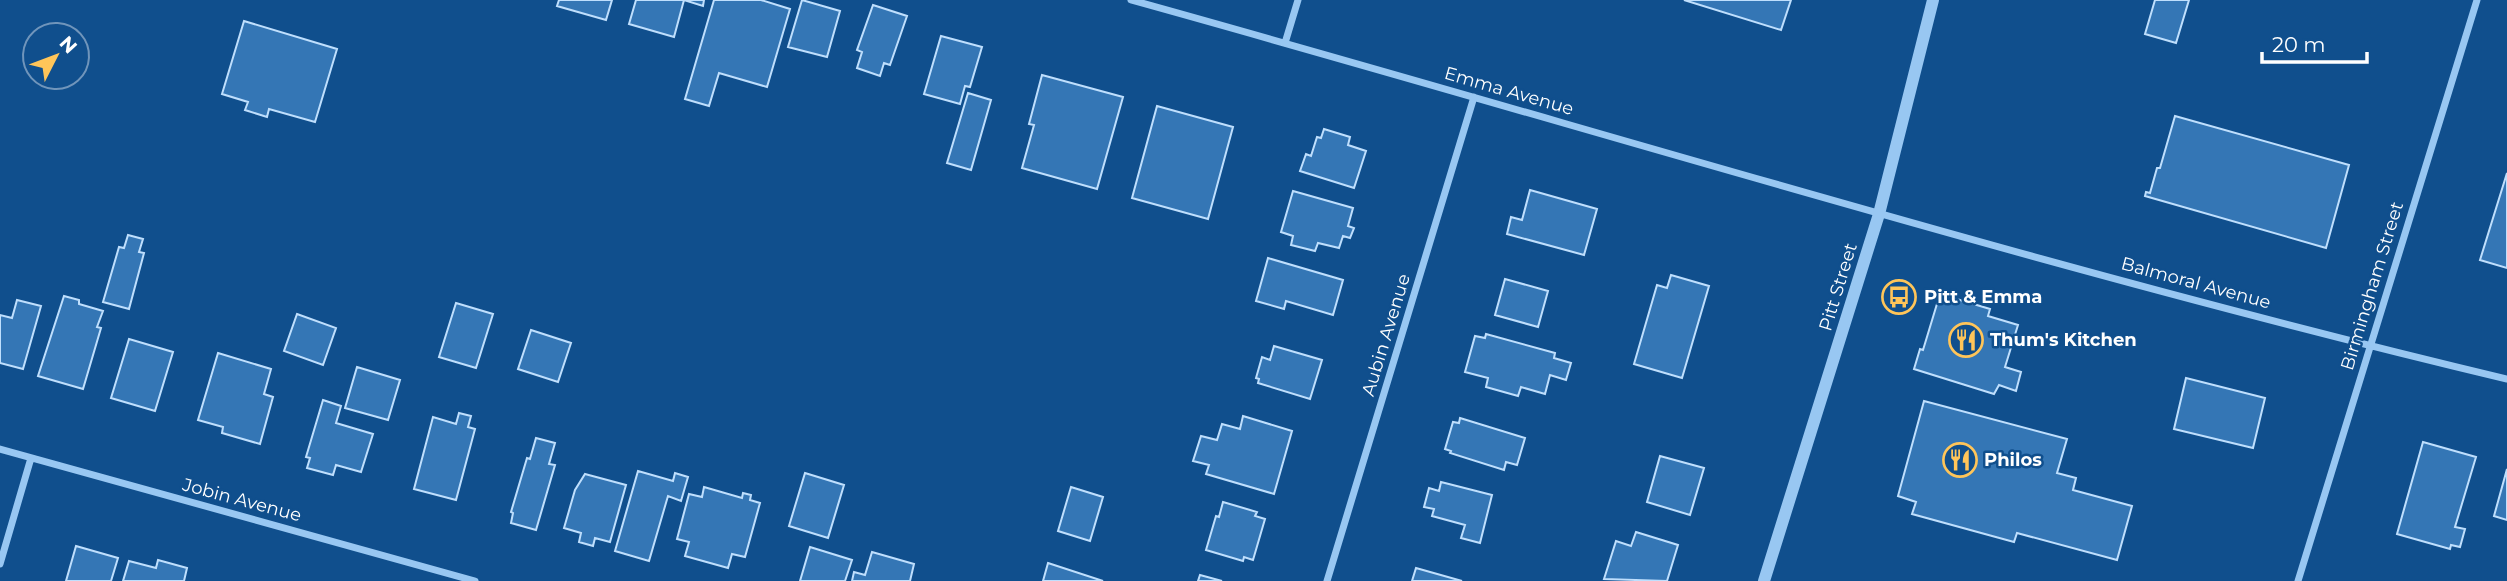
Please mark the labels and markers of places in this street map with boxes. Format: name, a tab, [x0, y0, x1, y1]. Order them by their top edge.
bus stop icon: Pitt & Emma	[1880, 278, 1918, 316]
place label: Pitt & Emma	[1924, 286, 2042, 308]
restaurant icon: Thum's Kitchen	[1947, 321, 1985, 359]
place label: Thum's Kitchen	[1990, 329, 2137, 351]
restaurant icon: Philos	[1941, 441, 1979, 479]
place label: Philos	[1984, 449, 2042, 471]

